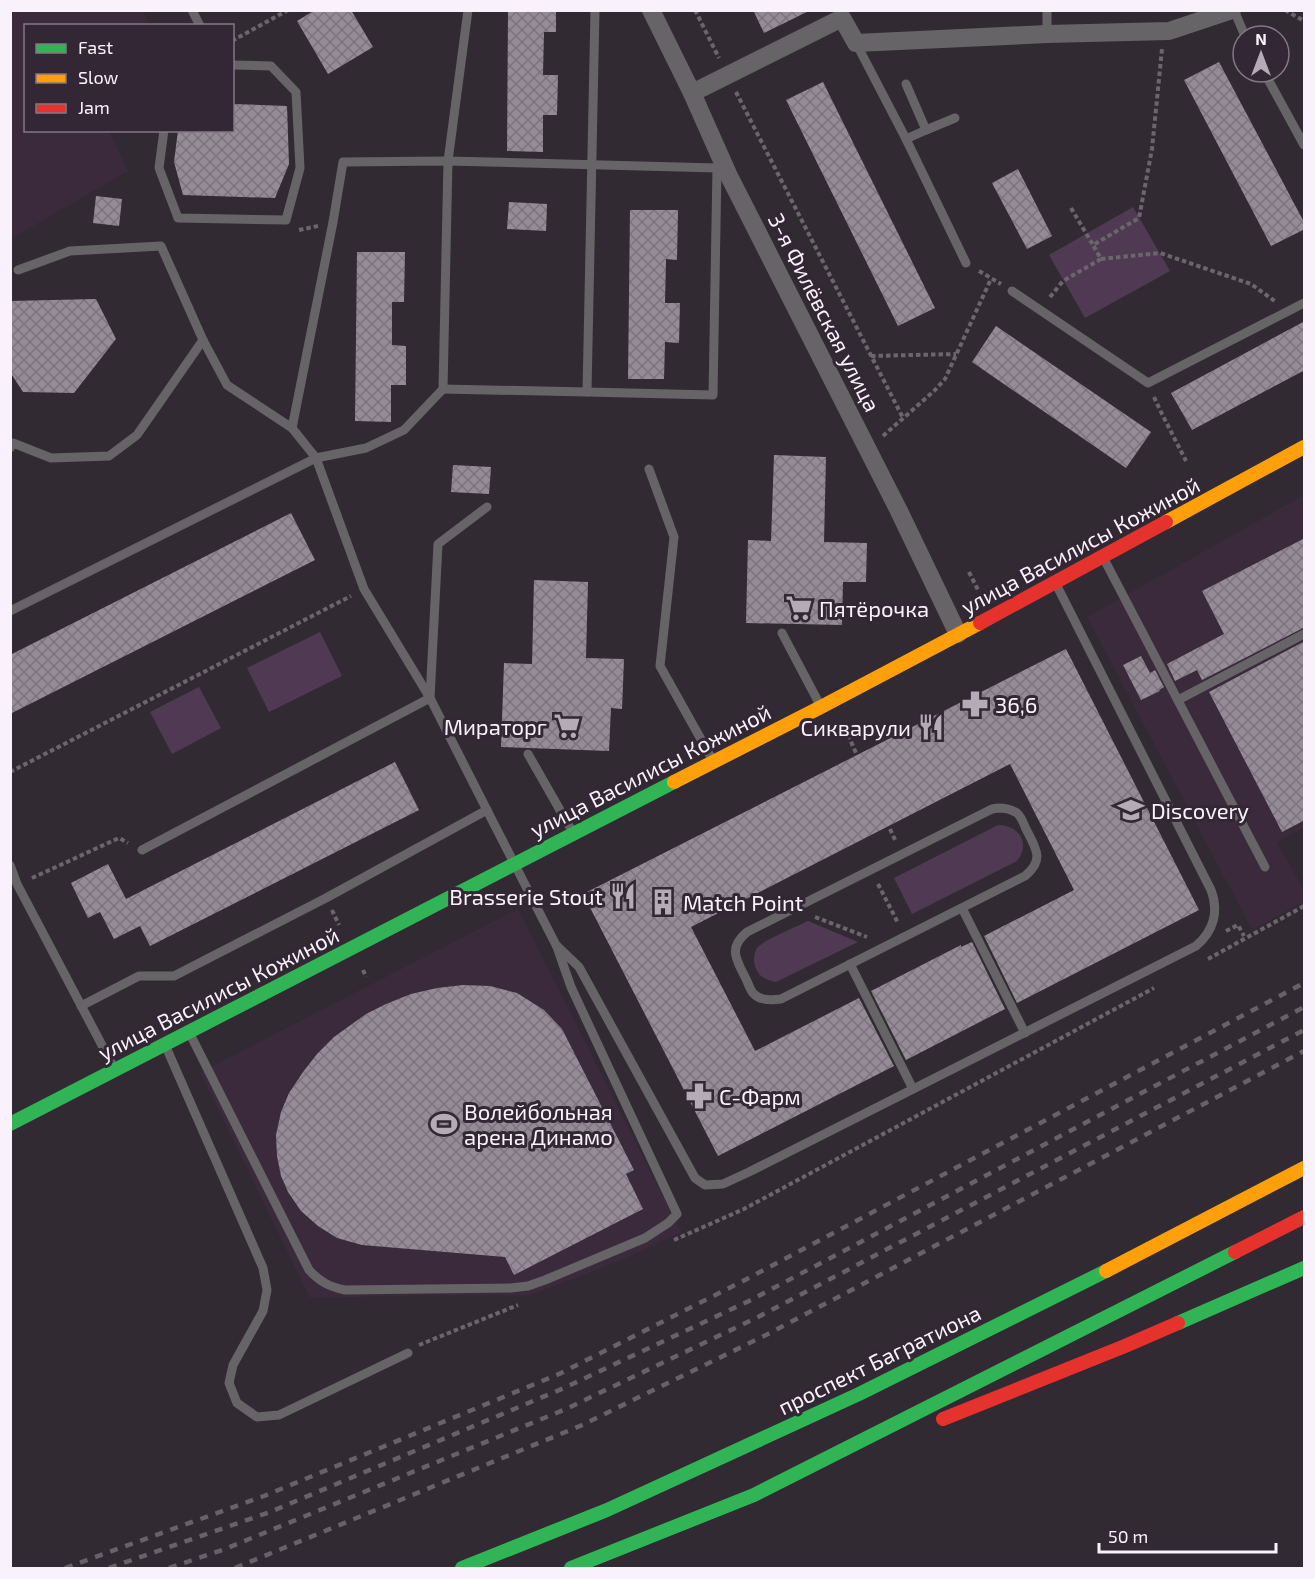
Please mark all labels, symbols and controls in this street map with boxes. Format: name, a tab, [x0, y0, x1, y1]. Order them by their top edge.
legend	[24, 24, 234, 132]
north arrow	[1231, 24, 1291, 84]
text: N	[1255, 29, 1267, 48]
text: Fast	[78, 36, 113, 58]
text: Slow	[78, 66, 119, 88]
text: Jam	[78, 96, 110, 118]
street label: 3-я Филёвская улица	[763, 208, 886, 416]
street label: улица Василисы Кожиной	[956, 471, 1204, 620]
supermarket icon: Пятёрочка	[784, 593, 814, 623]
place label: Пятёрочка	[819, 595, 929, 621]
pharmacy icon: 36,6	[960, 689, 990, 719]
place label: 36,6	[995, 691, 1037, 717]
street label: улица Василисы Кожиной	[525, 698, 775, 843]
supermarket icon: Мираторг	[552, 711, 582, 741]
restaurant icon: Сикварули	[916, 712, 946, 742]
place label: Мираторг	[444, 713, 547, 739]
place label: Сикварули	[800, 714, 911, 741]
school or university icon: Discovery	[1116, 795, 1146, 825]
place label: Discovery	[1151, 797, 1249, 823]
restaurant icon: Brasserie Stout	[608, 881, 638, 911]
place label: Brasserie Stout	[449, 883, 603, 909]
building icon: Match Point	[648, 887, 678, 917]
place label: Match Point	[683, 889, 803, 915]
street label: улица Василисы Кожиной	[93, 921, 343, 1066]
pharmacy icon: C-Фарм	[684, 1081, 714, 1111]
place label: C-Фарм	[719, 1083, 801, 1109]
place label: Волейбольная арена Динамо	[464, 1098, 613, 1149]
sports icon: Волейбольная арена Динамо	[429, 1109, 459, 1139]
street label: проспект Багратиона	[773, 1299, 985, 1419]
scale bar	[1099, 1516, 1276, 1554]
text: 50 m	[1108, 1525, 1148, 1547]

